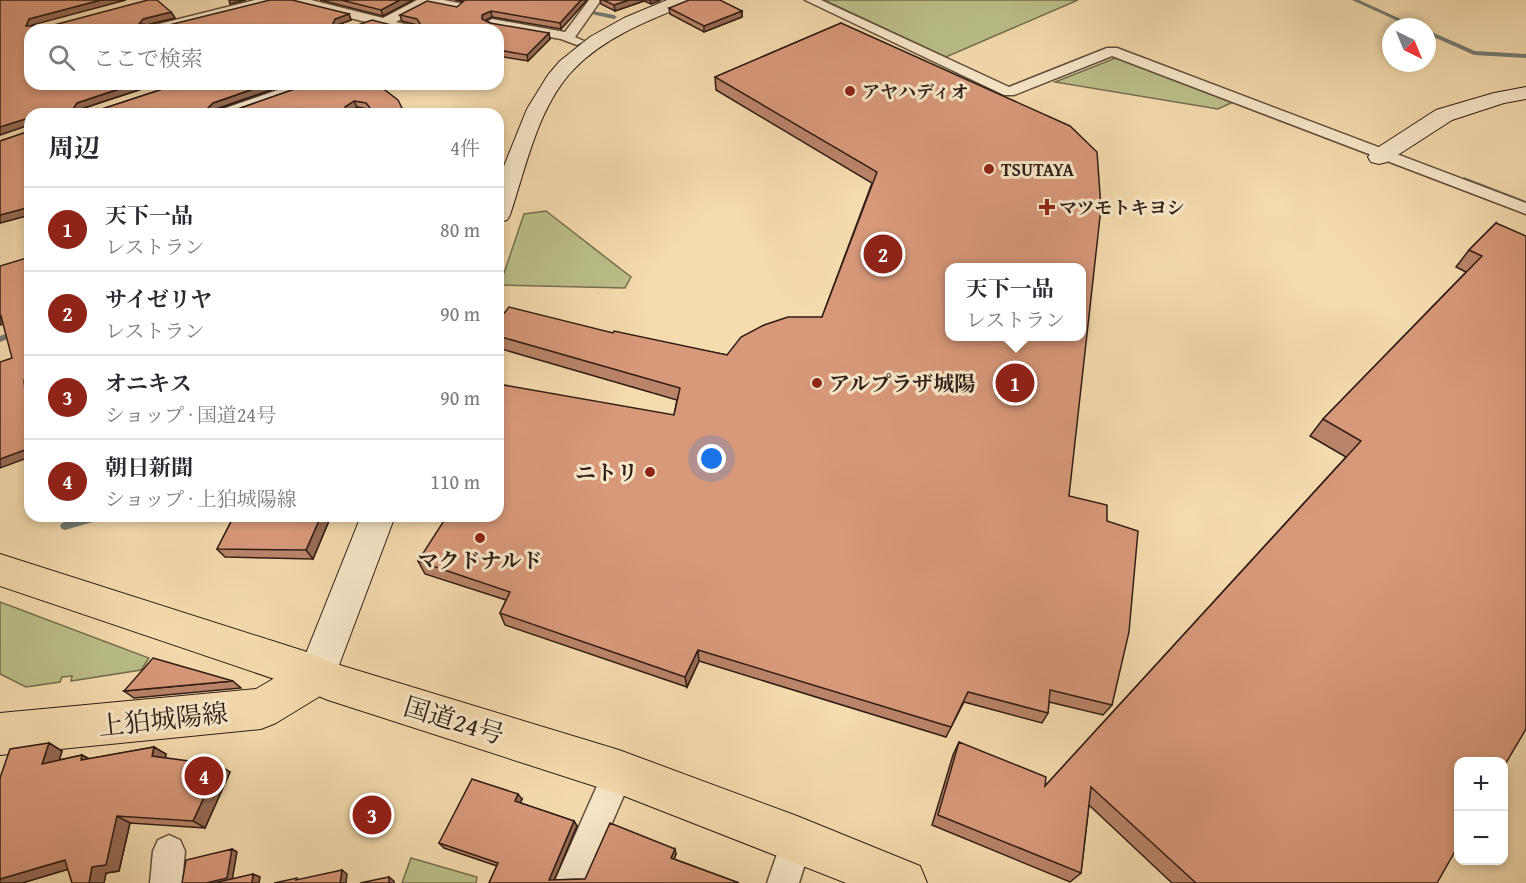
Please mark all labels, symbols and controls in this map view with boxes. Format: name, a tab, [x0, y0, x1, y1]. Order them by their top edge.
north arrow	[1382, 18, 1436, 72]
search box	[24, 24, 504, 90]
icon: search	[45, 41, 78, 74]
text: ここで検索	[93, 42, 203, 74]
place label: アヤハディオ	[862, 78, 969, 105]
marker: アヤハディオ	[843, 84, 857, 98]
text: 周辺	[48, 128, 100, 167]
text: 4件	[450, 133, 480, 162]
place label: TSUTAYA	[1001, 156, 1074, 183]
marker: TSUTAYA	[982, 162, 996, 176]
place label: マツモトキヨシ	[1059, 194, 1184, 221]
text: 天下一品	[105, 199, 193, 231]
marker: マツモトキヨシ	[1040, 200, 1054, 214]
text: 1	[62, 215, 73, 244]
text: 80 m	[440, 215, 480, 244]
text: レストラン	[105, 232, 204, 261]
pin: 2	[864, 232, 902, 276]
popup	[945, 263, 1086, 341]
text: 天下一品	[966, 272, 1054, 304]
text: サイゼリヤ	[105, 283, 212, 315]
text: 2	[62, 299, 73, 328]
text: 90 m	[440, 299, 480, 328]
text: レストラン	[966, 305, 1065, 334]
text: レストラン	[105, 316, 204, 345]
pin: 1	[996, 360, 1034, 406]
text: オニキス	[105, 367, 192, 399]
place label: アルプラザ城陽	[829, 368, 975, 399]
marker: アルプラザ城陽	[810, 376, 824, 390]
text: 3	[62, 383, 73, 412]
text: 90 m	[440, 383, 480, 412]
text: ショップ · 国道24号	[105, 400, 276, 429]
your location	[697, 444, 726, 473]
text: 朝日新聞	[105, 451, 193, 483]
place label: ニトリ	[575, 457, 638, 488]
marker: ニトリ	[643, 465, 657, 479]
text: 4	[62, 467, 73, 496]
text: 110 m	[430, 467, 480, 496]
text: ショップ · 上狛城陽線	[105, 484, 297, 513]
marker: マクドナルド	[473, 531, 487, 545]
place label: マクドナルド	[418, 545, 542, 576]
street label: 国道24号	[399, 686, 509, 754]
street label: 上狛城陽線	[96, 693, 230, 745]
pin: 4	[184, 754, 224, 798]
map controls	[1454, 757, 1508, 865]
button: +	[1454, 757, 1508, 811]
pin: 3	[352, 792, 392, 838]
button: −	[1454, 811, 1508, 865]

